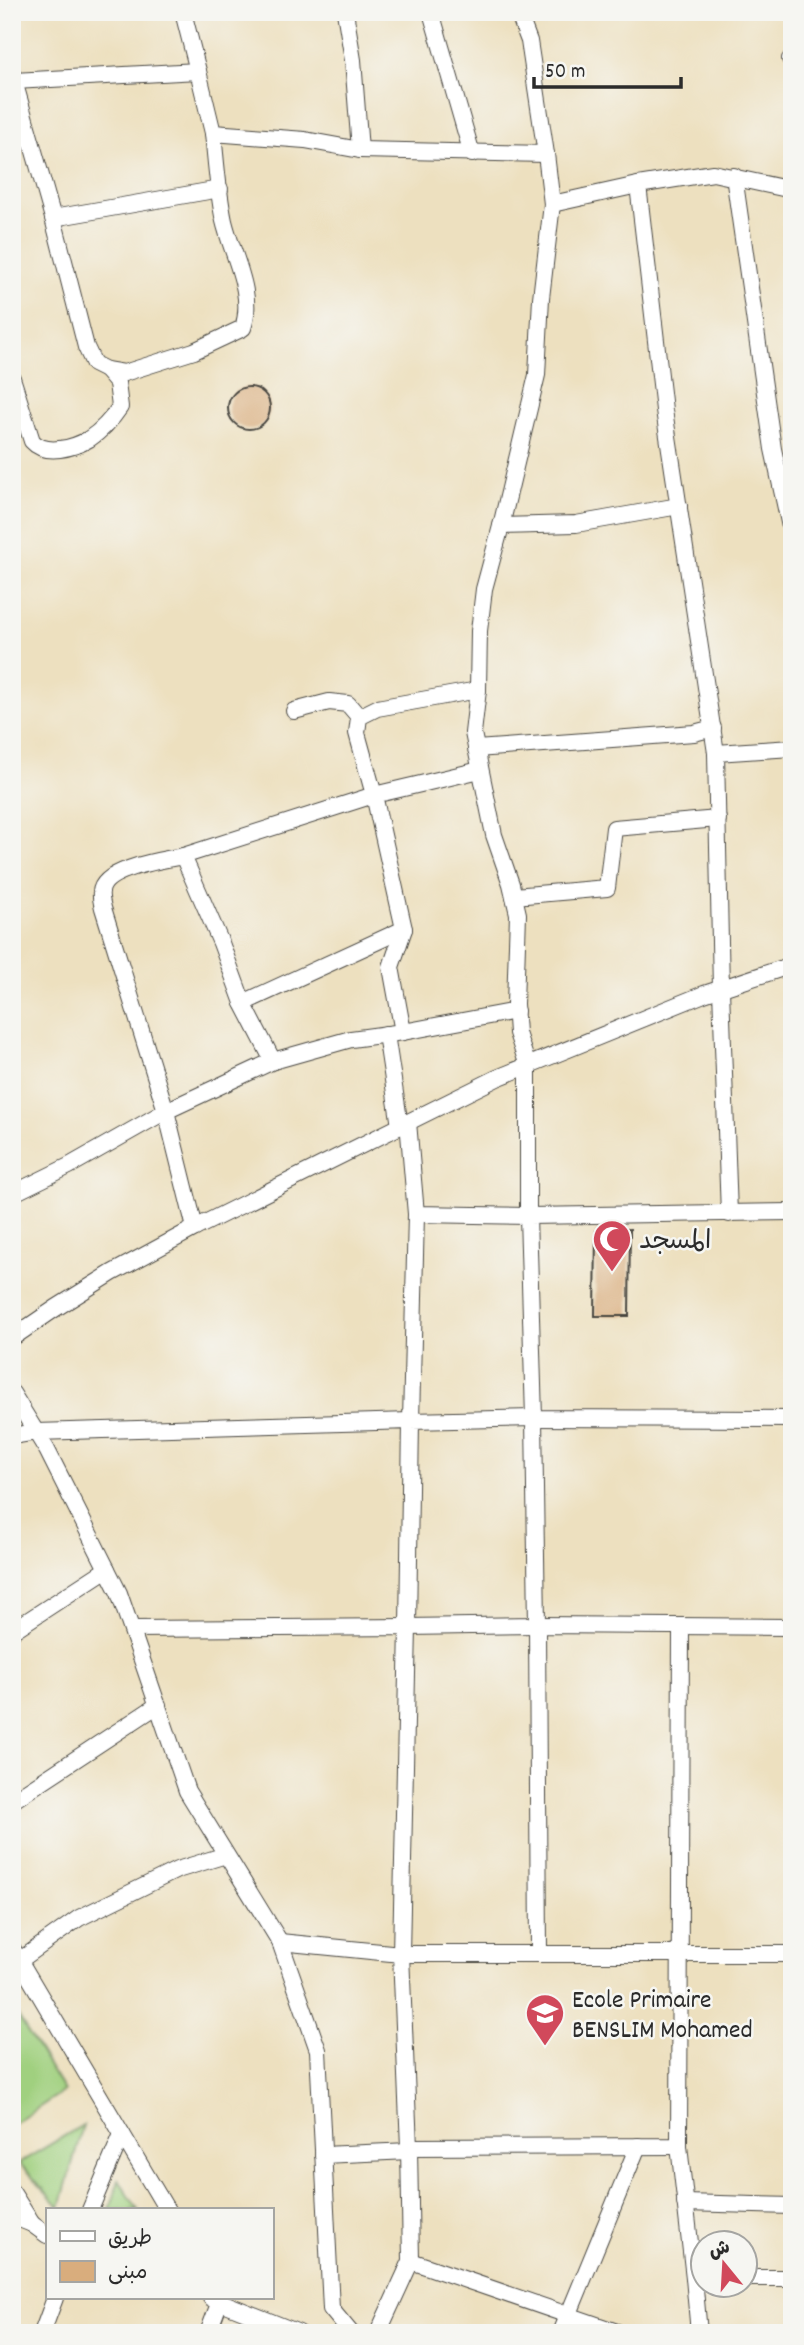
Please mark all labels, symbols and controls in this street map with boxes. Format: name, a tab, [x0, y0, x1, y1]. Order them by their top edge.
scale bar	[534, 46, 682, 90]
text: 50 m	[545, 58, 585, 88]
mosque icon: المسجد	[591, 1218, 633, 1273]
place label: المسجد	[639, 1224, 711, 1261]
place label: Ecole Primaire BENSLIM Mohamed	[572, 1983, 753, 2050]
school or university icon: Ecole Primaire BENSLIM Mohamed	[524, 1992, 566, 2047]
legend	[46, 2208, 273, 2300]
text: طريق	[108, 2225, 152, 2255]
north arrow	[688, 2230, 758, 2300]
text: ش	[706, 2235, 734, 2267]
text: مبنى	[108, 2259, 147, 2289]

